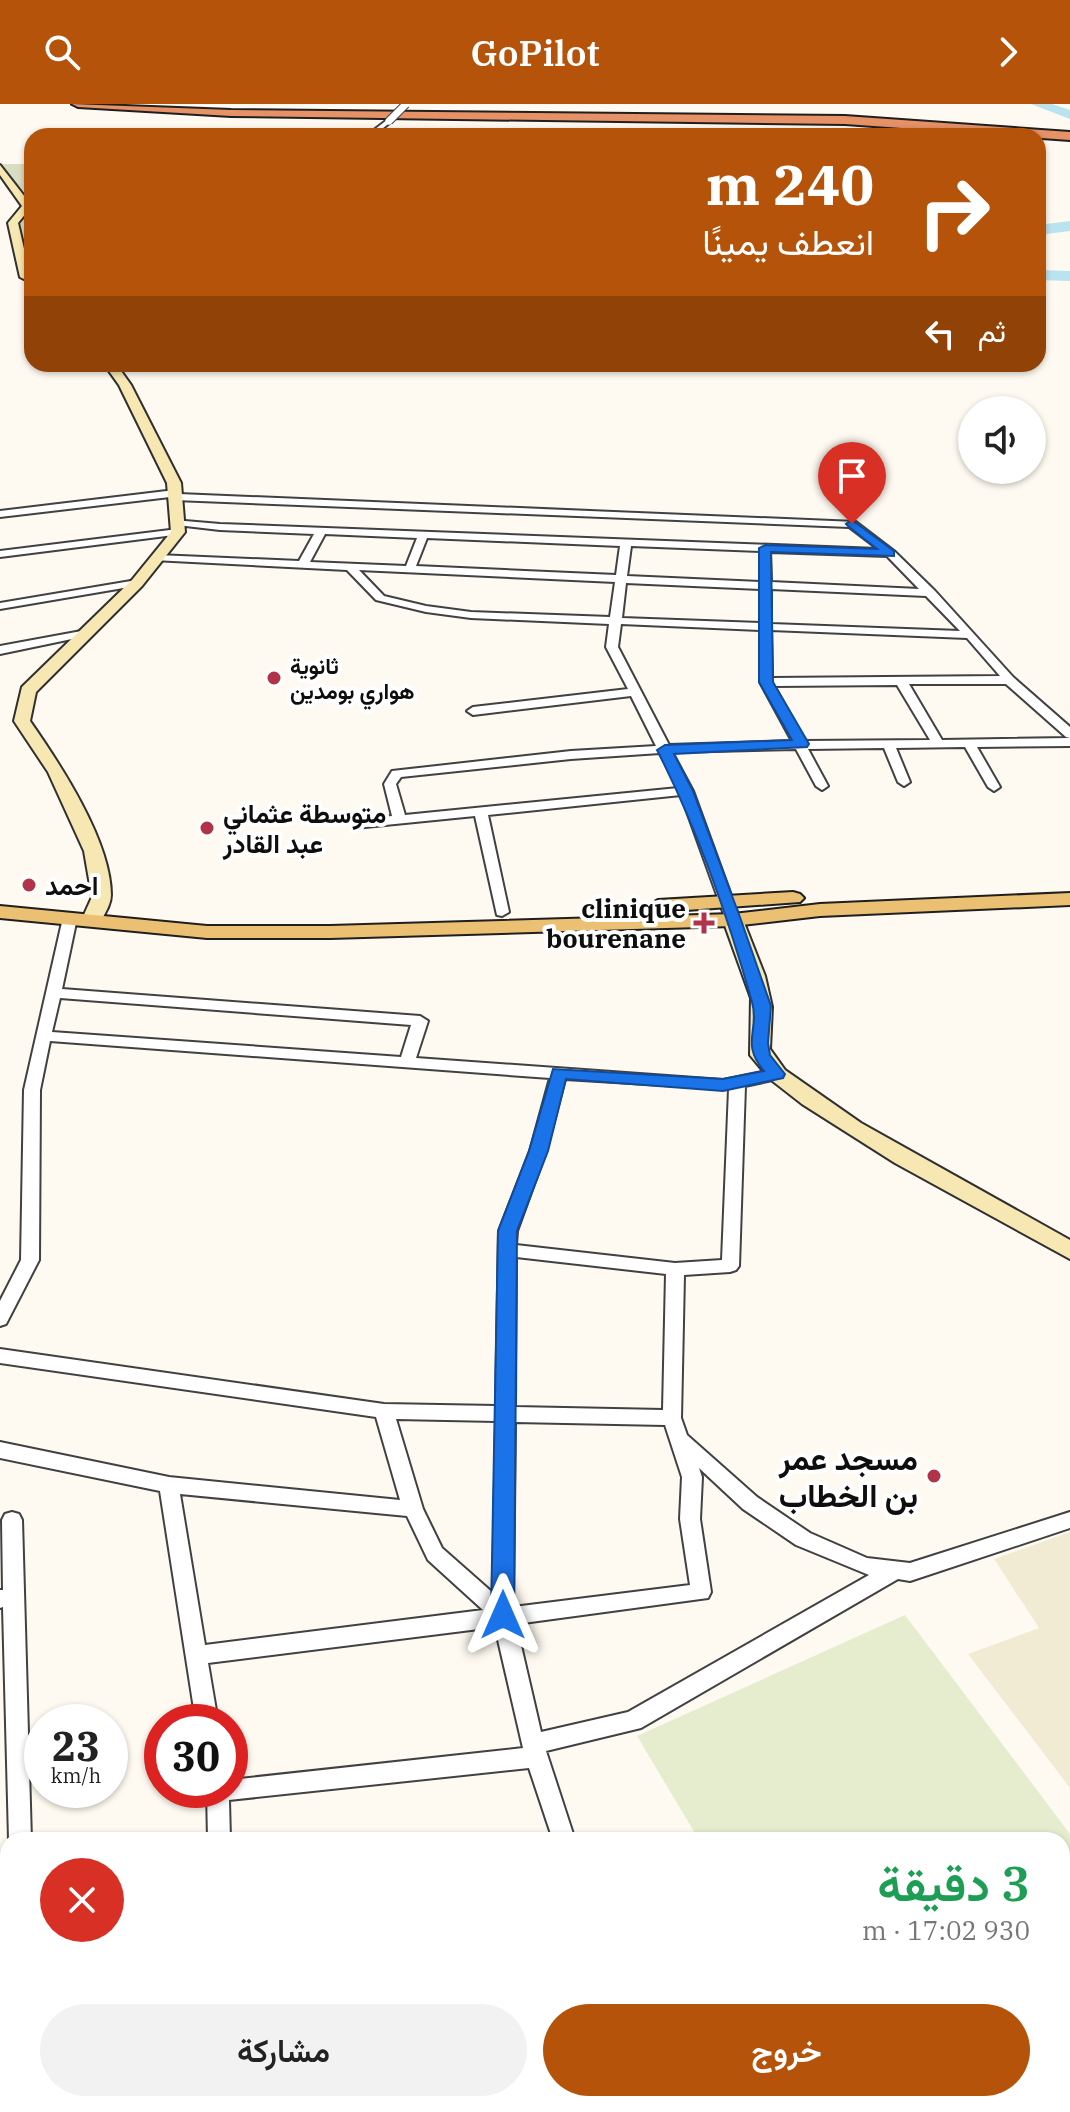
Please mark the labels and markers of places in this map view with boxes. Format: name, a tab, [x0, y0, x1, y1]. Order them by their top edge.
pin	[818, 442, 886, 524]
place label: ثانوية هواري بومدين	[290, 651, 415, 710]
marker: ثانوية هواري بومدين	[265, 669, 283, 687]
place label: متوسطة عثماني عبد القادر	[222, 796, 386, 860]
marker: متوسطة عثماني عبد القادر	[198, 819, 216, 837]
place label: احمد	[45, 868, 98, 902]
marker: احمد	[20, 876, 38, 894]
place label: clinique bourenane	[546, 891, 686, 955]
marker: clinique bourenane	[693, 912, 715, 934]
place label: مسجد عمر بن الخطاب	[778, 1437, 918, 1516]
marker: مسجد عمر بن الخطاب	[925, 1467, 943, 1485]

